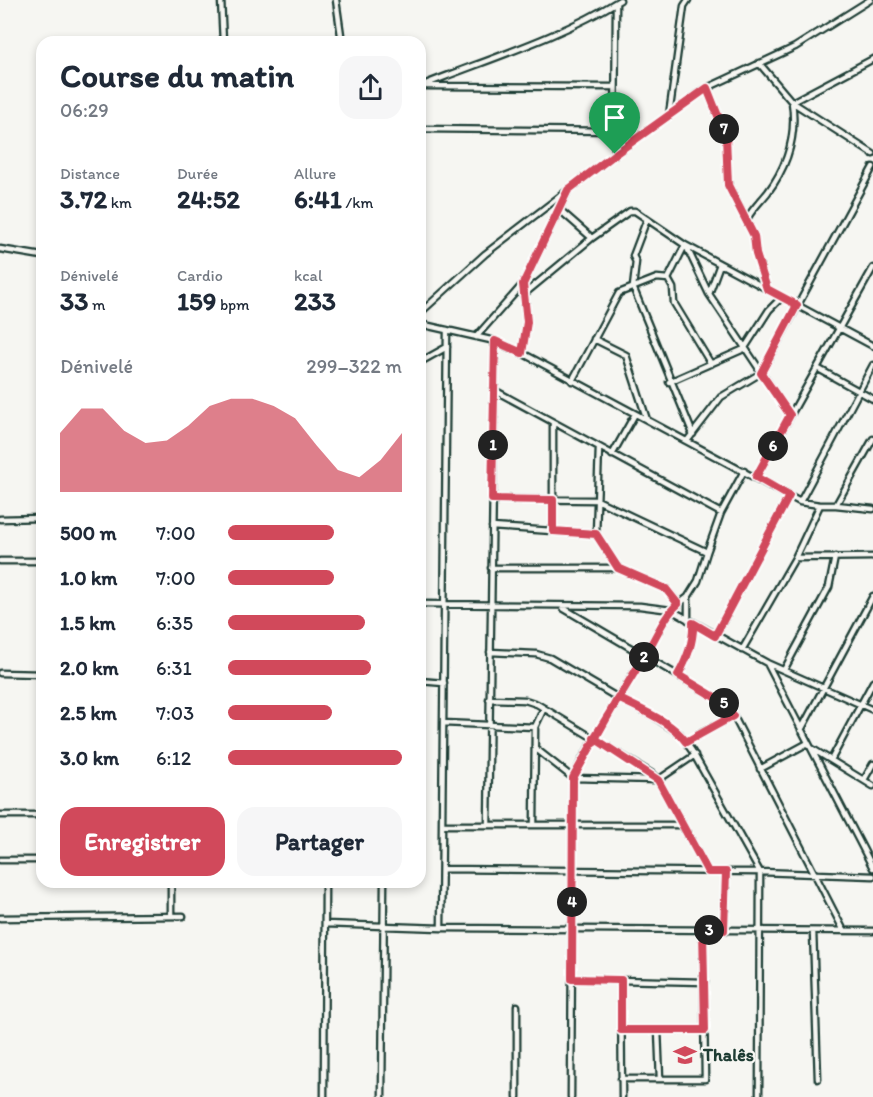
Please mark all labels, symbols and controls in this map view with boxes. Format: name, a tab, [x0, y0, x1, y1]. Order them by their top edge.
text: Course du matin	[60, 56, 294, 95]
button: share	[339, 56, 402, 119]
pin	[589, 92, 640, 154]
text: 06:29	[60, 98, 109, 122]
icon: arrive	[598, 101, 631, 134]
pin: 7	[709, 114, 739, 144]
text: 7	[720, 119, 728, 138]
text: Distance	[60, 164, 120, 183]
text: Durée	[177, 164, 218, 183]
text: Allure	[294, 164, 336, 183]
text: 3.72	[60, 183, 107, 215]
text: 24:52	[177, 183, 240, 215]
text: 6:41	[294, 183, 342, 215]
text: km	[107, 193, 132, 212]
text: /km	[342, 193, 373, 212]
text: Dénivelé	[60, 266, 119, 285]
text: Cardio	[177, 266, 223, 285]
text: kcal	[294, 266, 322, 285]
text: 33	[60, 285, 88, 317]
text: 159	[177, 285, 216, 317]
text: 233	[294, 285, 336, 317]
text: m	[88, 295, 105, 314]
text: bpm	[216, 295, 250, 314]
text: Dénivelé	[60, 354, 133, 378]
text: 299–322 m	[306, 354, 402, 378]
pin: 1	[478, 430, 508, 460]
pin: 6	[758, 431, 788, 461]
text: 1	[489, 435, 497, 454]
text: 6	[769, 436, 777, 455]
text: 500 m	[60, 521, 116, 545]
text: 7:00	[156, 521, 195, 545]
text: 1.0 km	[60, 566, 117, 590]
text: 7:00	[156, 566, 195, 590]
text: 1.5 km	[60, 611, 116, 635]
text: 6:35	[156, 611, 193, 635]
pin: 2	[629, 642, 659, 672]
text: 2	[640, 647, 648, 666]
text: 2.0 km	[60, 656, 119, 680]
text: 6:31	[156, 656, 192, 680]
pin: 5	[709, 688, 739, 718]
text: 5	[720, 693, 728, 712]
text: 2.5 km	[60, 701, 117, 725]
text: 7:03	[156, 701, 194, 725]
text: 3.0 km	[60, 746, 119, 770]
text: 6:12	[156, 746, 191, 770]
button: Enregistrer	[60, 807, 225, 876]
button: Partager	[237, 807, 402, 876]
pin: 4	[557, 887, 587, 917]
text: 4	[567, 892, 577, 911]
pin: 3	[694, 915, 724, 945]
text: 3	[705, 920, 713, 939]
school or university icon: Thalês	[672, 1042, 698, 1068]
place label: Thalês	[702, 1044, 754, 1066]

